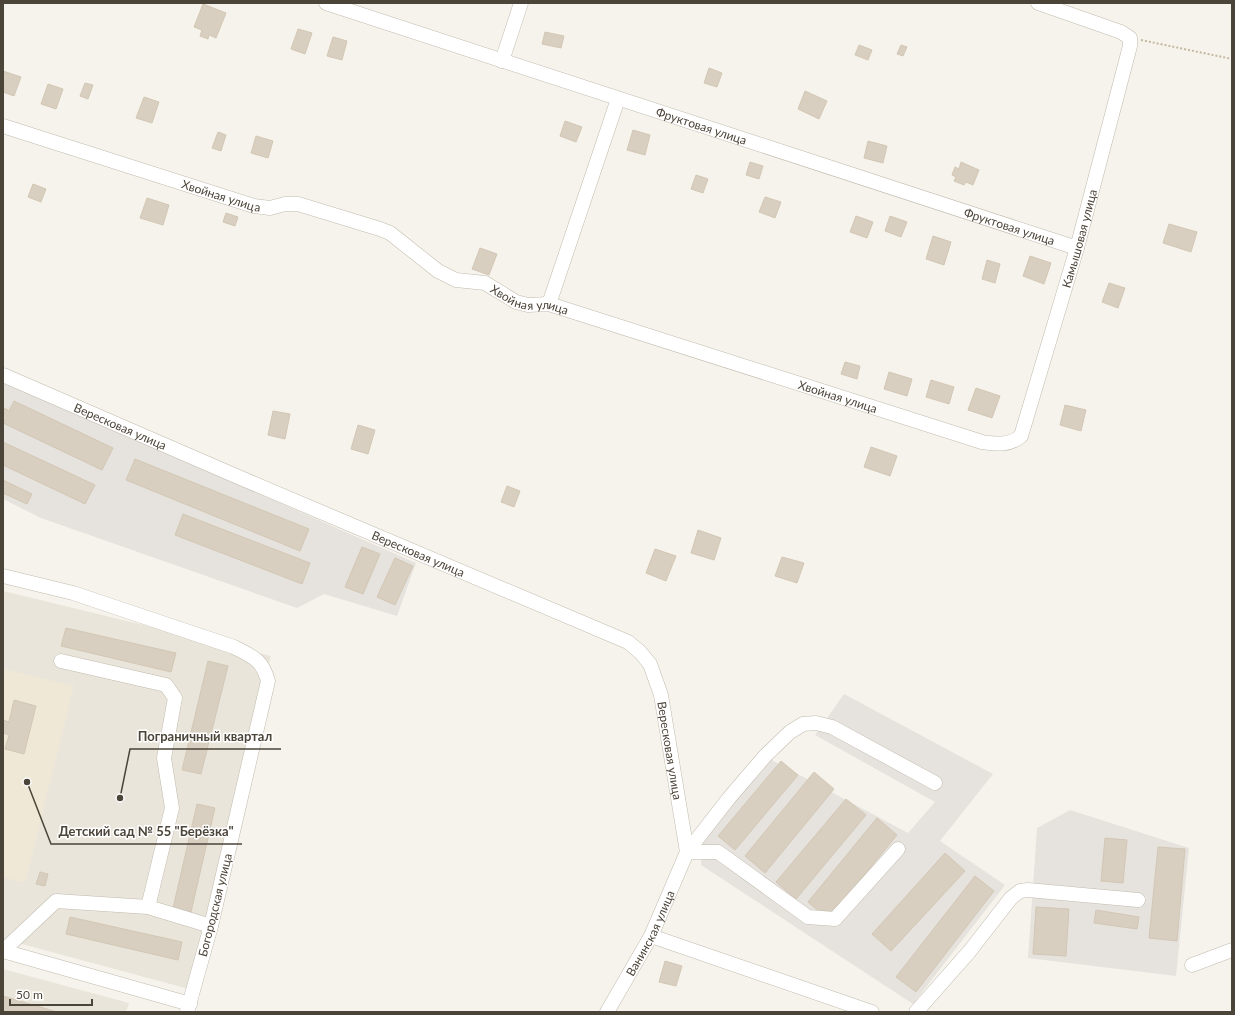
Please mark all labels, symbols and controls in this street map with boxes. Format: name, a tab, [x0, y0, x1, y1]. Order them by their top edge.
street label: Фруктовая улица	[654, 104, 749, 147]
street label: Хвойная улица	[180, 176, 261, 214]
street label: Камышовая улица	[1058, 188, 1100, 289]
street label: Фруктовая улица	[962, 204, 1057, 248]
street label: Хвойная улица	[488, 281, 570, 317]
street label: Хвойная улица	[797, 376, 879, 416]
street label: Вересковая улица	[72, 399, 169, 453]
street label: Вересковая улица	[370, 527, 467, 580]
street label: Вересковая улица	[655, 700, 686, 801]
callout: Пограничный квартал	[130, 724, 281, 749]
text: Пограничный квартал	[138, 728, 272, 744]
callout: Детский сад № 55 "Берёзка"	[51, 819, 242, 844]
text: Детский сад № 55 "Берёзка"	[58, 823, 234, 839]
street label: Богородская улица	[195, 852, 235, 958]
street label: Ванинская улица	[622, 888, 677, 978]
scale bar	[10, 981, 92, 1007]
text: 50 m	[16, 987, 43, 1002]

